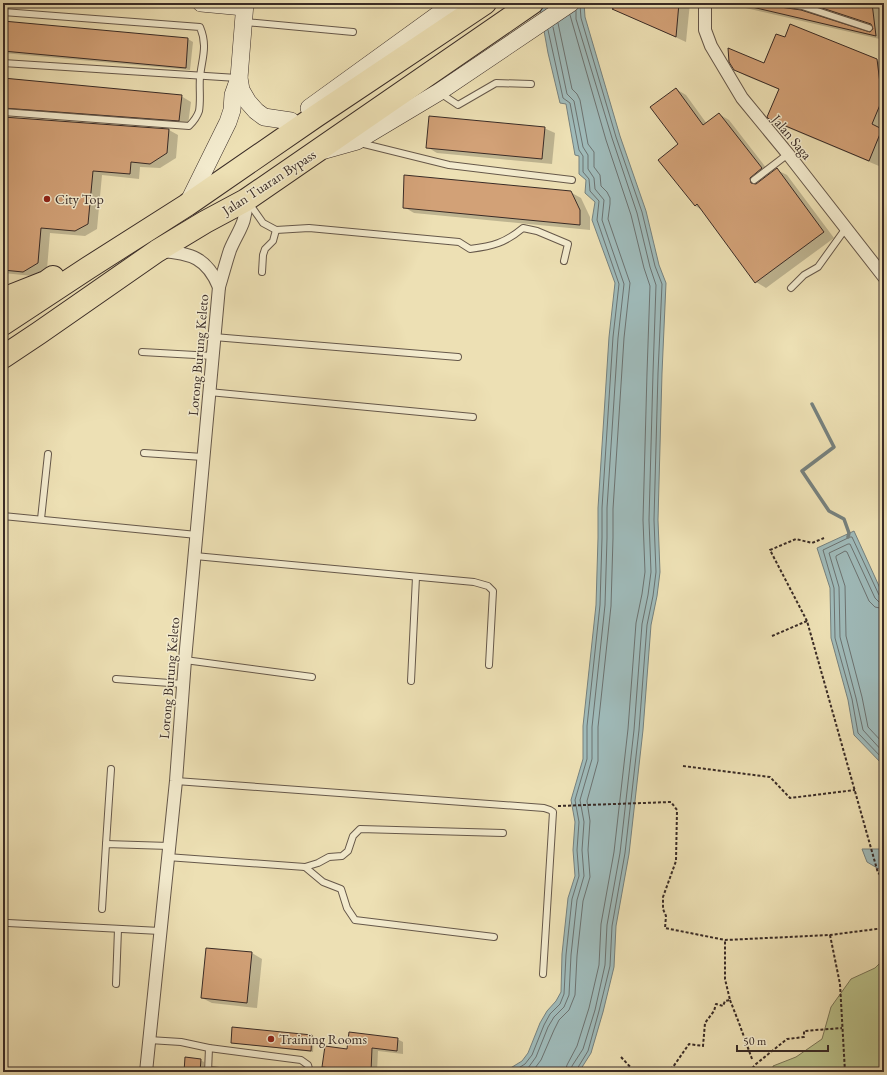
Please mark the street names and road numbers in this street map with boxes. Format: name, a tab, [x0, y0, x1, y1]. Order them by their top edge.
street label: Jalan Saga	[767, 110, 816, 163]
street label: Jalan Tuaran Bypass	[218, 145, 320, 220]
street label: Lorong Burung Keleto	[184, 293, 212, 417]
street label: Lorong Burung Keleto	[155, 616, 183, 740]

